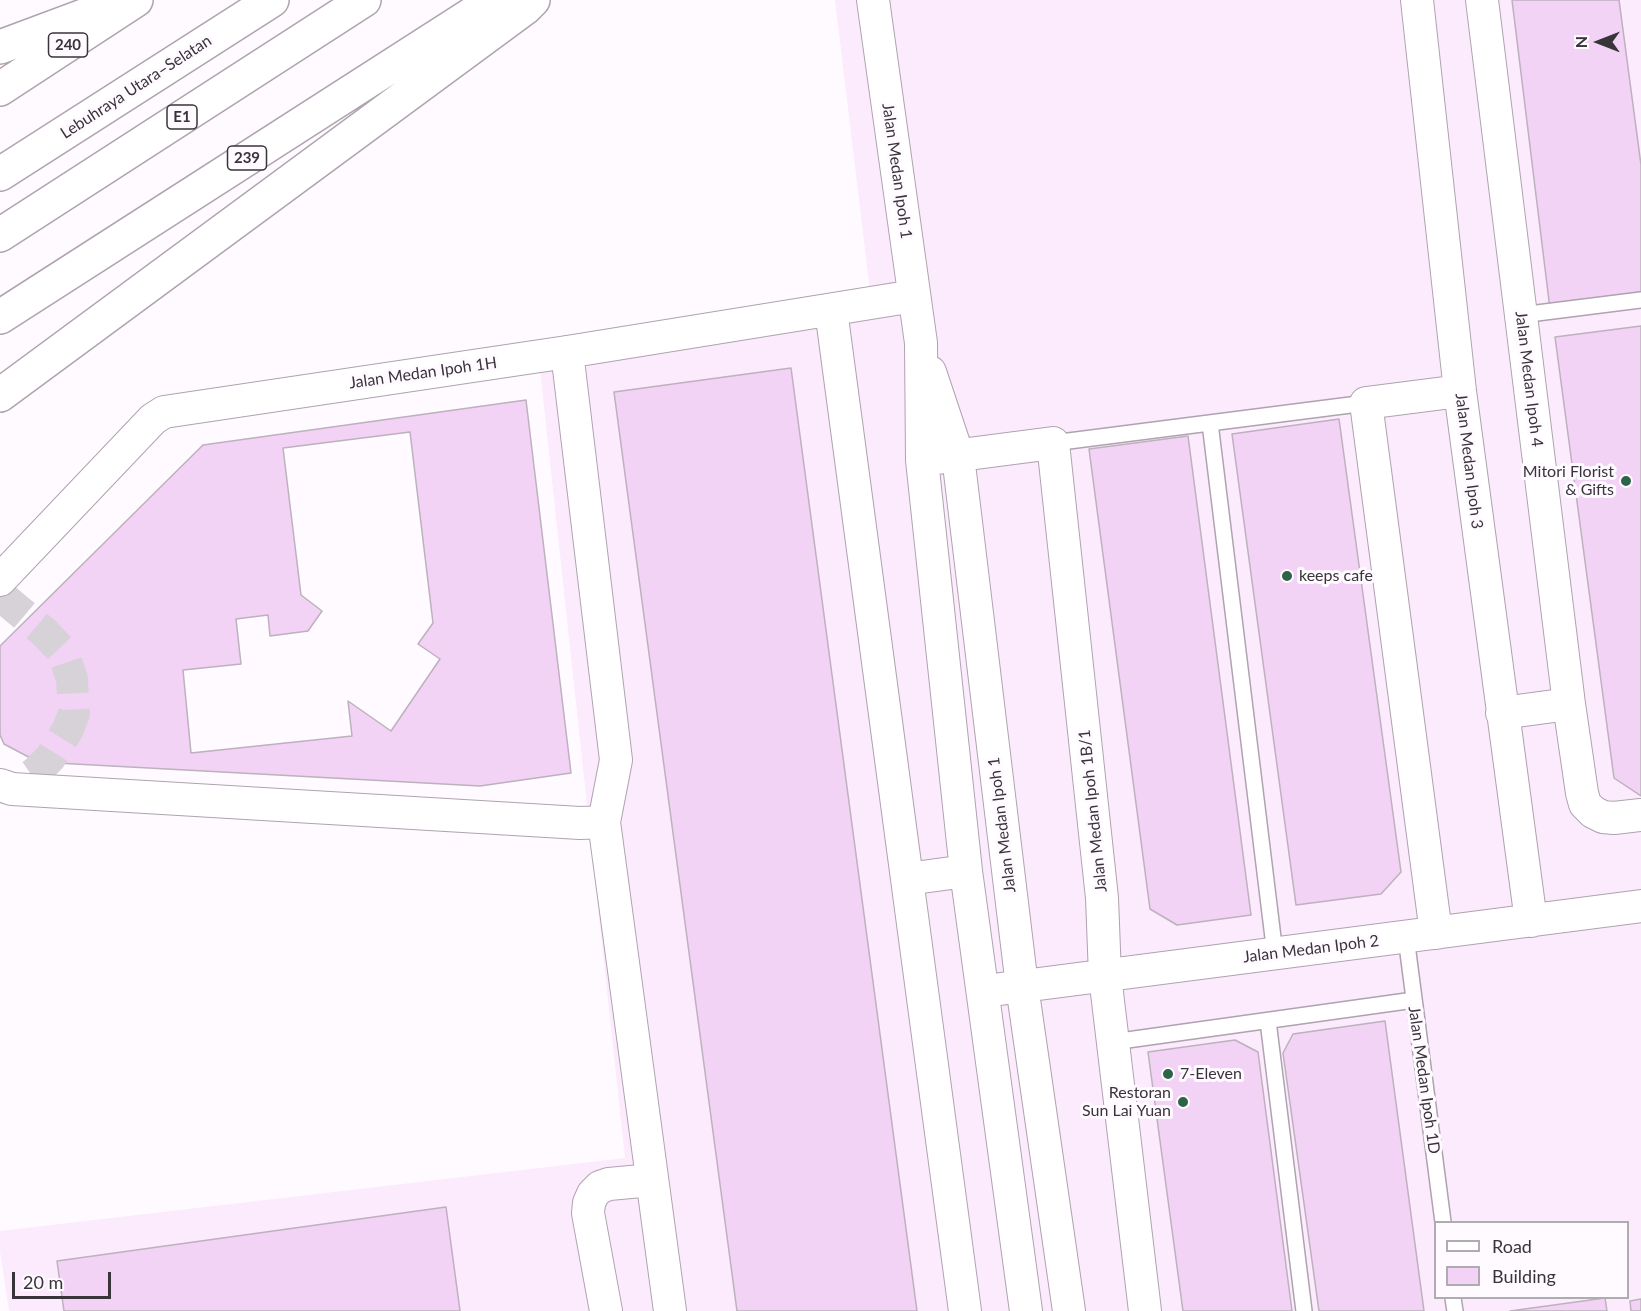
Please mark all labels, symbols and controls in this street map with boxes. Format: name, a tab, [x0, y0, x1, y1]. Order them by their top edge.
north arrow	[1569, 12, 1629, 72]
street label: Lebuhraya Utara–Selatan	[57, 31, 215, 143]
road number: 240	[48, 33, 88, 57]
text: N	[1571, 36, 1590, 48]
street label: Jalan Medan Ipoh 1	[878, 102, 916, 240]
road number: E1	[167, 105, 197, 129]
road number: 239	[228, 146, 266, 170]
street label: Jalan Medan Ipoh 4	[1511, 310, 1547, 448]
street label: Jalan Medan Ipoh 1H	[348, 353, 498, 393]
street label: Jalan Medan Ipoh 3	[1451, 392, 1487, 530]
place label: Mitori Florist & Gifts	[1523, 462, 1614, 500]
marker: Mitori Florist & Gifts	[1619, 474, 1633, 488]
place label: keeps cafe	[1299, 566, 1373, 586]
marker: keeps cafe	[1280, 569, 1294, 583]
street label: Jalan Medan Ipoh 1B/1	[1075, 729, 1111, 893]
street label: Jalan Medan Ipoh 1	[984, 756, 1020, 894]
street label: Jalan Medan Ipoh 2	[1242, 931, 1380, 967]
street label: Jalan Medan Ipoh 1D	[1404, 1005, 1444, 1155]
place label: 7-Eleven	[1180, 1064, 1242, 1084]
marker: 7-Eleven	[1161, 1067, 1175, 1081]
place label: Restoran Sun Lai Yuan	[1082, 1083, 1171, 1121]
marker: Restoran Sun Lai Yuan	[1176, 1095, 1190, 1109]
legend	[1434, 1221, 1629, 1299]
text: Road	[1492, 1235, 1532, 1257]
scale bar	[15, 1260, 114, 1298]
text: Building	[1492, 1265, 1556, 1287]
text: 20 m	[23, 1271, 63, 1293]

